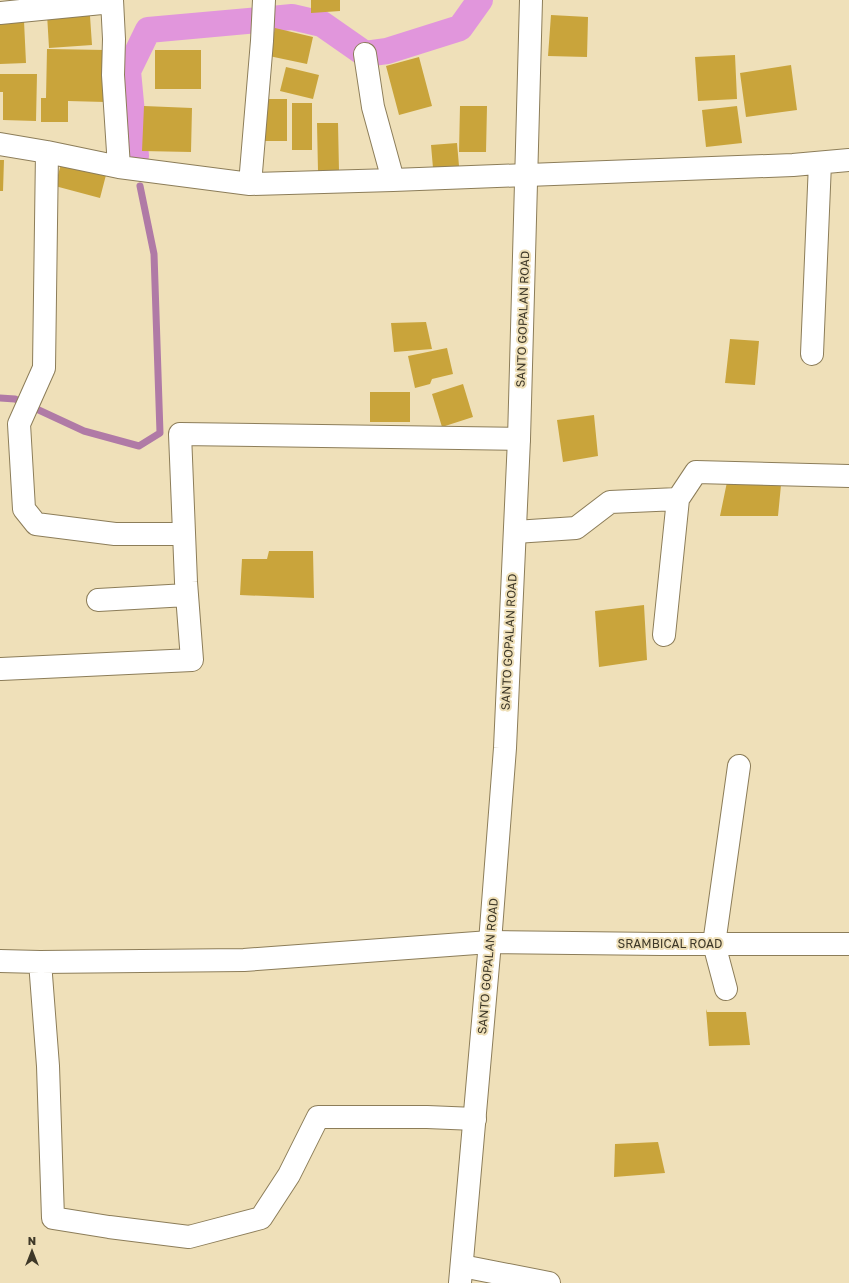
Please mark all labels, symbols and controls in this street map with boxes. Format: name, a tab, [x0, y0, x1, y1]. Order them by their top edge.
street label: SANTO GOPALAN ROAD	[513, 250, 532, 388]
street label: SANTO GOPALAN ROAD	[497, 573, 520, 711]
street label: SANTO GOPALAN ROAD	[474, 897, 501, 1035]
street label: SRAMBICAL ROAD	[617, 936, 723, 951]
north arrow	[12, 1231, 52, 1271]
text: N	[28, 1234, 36, 1247]

